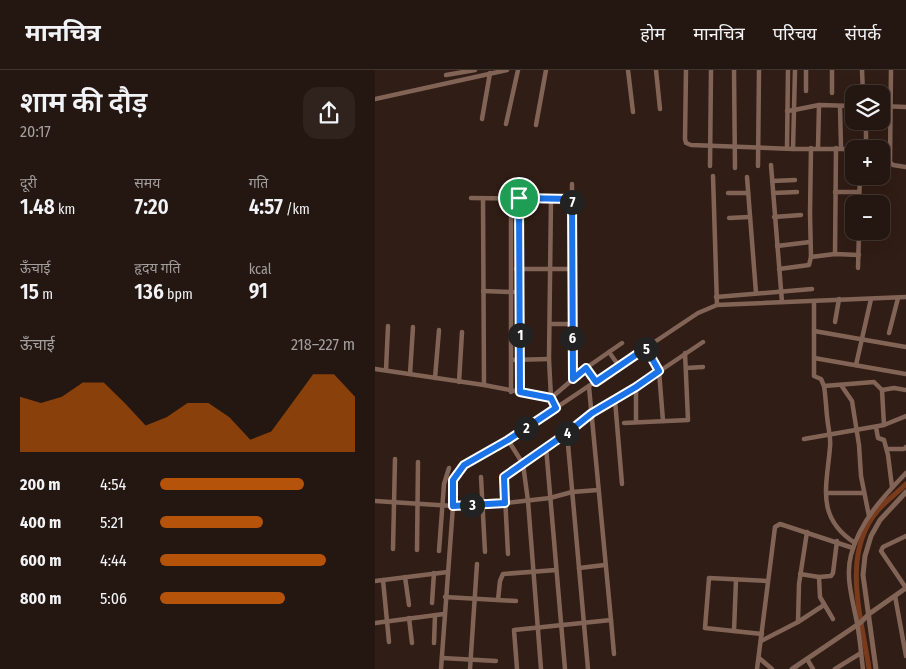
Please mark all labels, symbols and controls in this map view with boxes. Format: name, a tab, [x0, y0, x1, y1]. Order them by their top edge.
text: मानचित्र	[25, 19, 101, 47]
text: होम	[640, 23, 665, 45]
text: मानचित्र	[693, 23, 745, 45]
text: परिचय	[773, 23, 817, 45]
text: संपर्क	[845, 23, 881, 45]
map controls	[845, 85, 890, 240]
button: layers	[845, 85, 890, 130]
text: शाम की दौड़	[20, 86, 147, 119]
button: share	[303, 87, 355, 139]
text: 20:17	[20, 122, 51, 141]
button: +	[845, 140, 890, 185]
text: दूरी	[20, 175, 37, 192]
text: समय	[134, 175, 160, 192]
text: गति	[249, 175, 268, 192]
pin	[498, 177, 540, 219]
icon: arrive	[505, 184, 533, 212]
pin: 7	[559, 190, 585, 214]
text: 1.48	[20, 194, 55, 220]
text: 7:20	[134, 194, 169, 220]
text: 4:57	[249, 194, 283, 220]
text: 7	[570, 194, 575, 211]
button: −	[845, 195, 890, 240]
text: km	[55, 201, 75, 218]
text: /km	[283, 201, 310, 218]
text: ऊँचाई	[20, 260, 50, 277]
text: हृदय गति	[134, 260, 180, 277]
text: kcal	[249, 261, 271, 278]
text: 91	[249, 278, 268, 304]
text: 15	[20, 279, 39, 305]
text: 136	[134, 279, 164, 305]
text: m	[39, 286, 53, 303]
text: bpm	[164, 286, 193, 303]
pin: 1	[507, 322, 533, 348]
pin: 6	[559, 326, 585, 350]
text: 1	[518, 327, 523, 344]
text: 6	[569, 330, 576, 347]
text: ऊँचाई	[20, 335, 55, 354]
text: 218–227 m	[291, 335, 355, 354]
pin: 5	[633, 336, 659, 362]
text: 5	[643, 341, 650, 358]
pin: 2	[513, 416, 539, 440]
text: 2	[523, 420, 530, 437]
pin: 4	[555, 420, 579, 446]
text: 4	[564, 425, 571, 442]
text: 200 m	[20, 475, 60, 494]
text: 4:54	[100, 475, 126, 494]
pin: 3	[459, 492, 485, 518]
text: 3	[469, 497, 476, 514]
text: 400 m	[20, 513, 61, 532]
text: 5:21	[100, 513, 124, 532]
text: 600 m	[20, 551, 61, 570]
text: 4:44	[100, 551, 127, 570]
text: 800 m	[20, 589, 61, 608]
text: 5:06	[100, 589, 127, 608]

